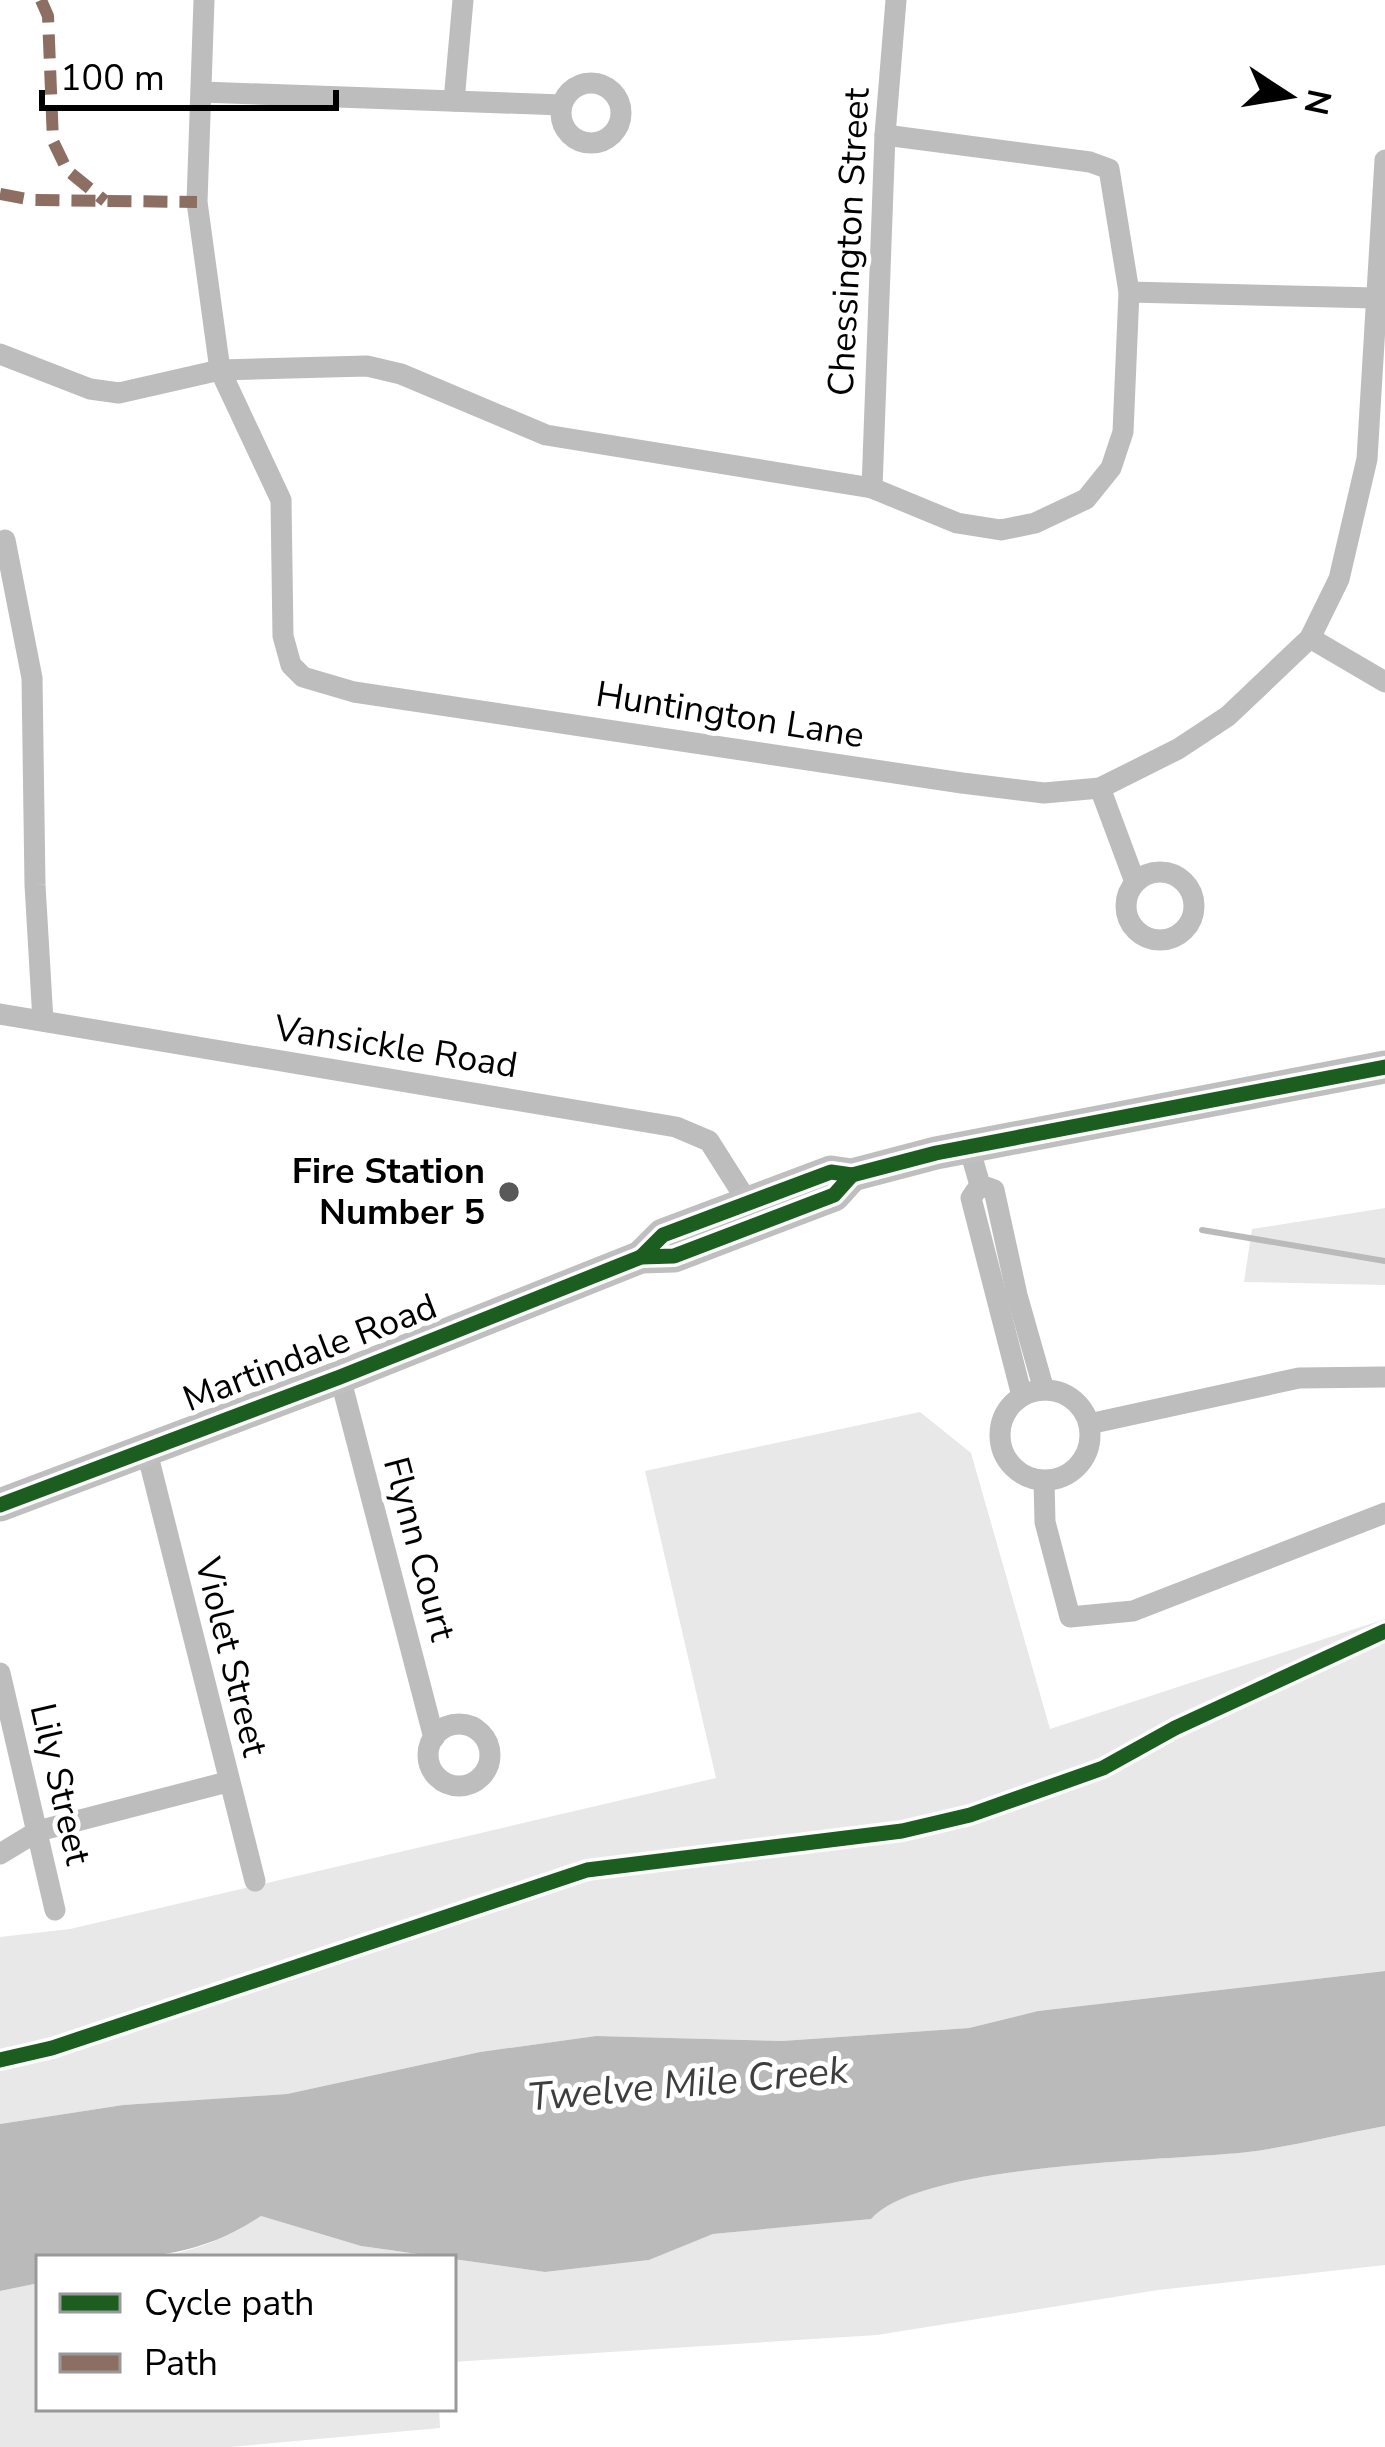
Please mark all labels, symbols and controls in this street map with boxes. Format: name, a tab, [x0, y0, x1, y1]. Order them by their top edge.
scale bar	[42, 36, 336, 110]
north arrow	[1229, 36, 1349, 156]
text: 100 m	[60, 54, 165, 103]
text: N	[1292, 85, 1341, 119]
street label: Chessington Street	[816, 86, 882, 397]
street label: Huntington Lane	[592, 670, 868, 760]
street label: Vansickle Road	[270, 1003, 521, 1090]
place label: Fire Station Number 5	[292, 1147, 485, 1237]
marker: Fire Station Number 5	[496, 1179, 522, 1205]
street label: Martindale Road	[176, 1282, 444, 1424]
street label: Flynn Court	[371, 1452, 467, 1647]
street label: Violet Street	[182, 1552, 279, 1762]
street label: Lily Street	[18, 1699, 102, 1870]
water label: Twelve Mile Creek	[526, 2043, 852, 2124]
legend	[36, 2255, 456, 2411]
text: Cycle path	[144, 2279, 314, 2328]
text: Path	[144, 2339, 218, 2388]

